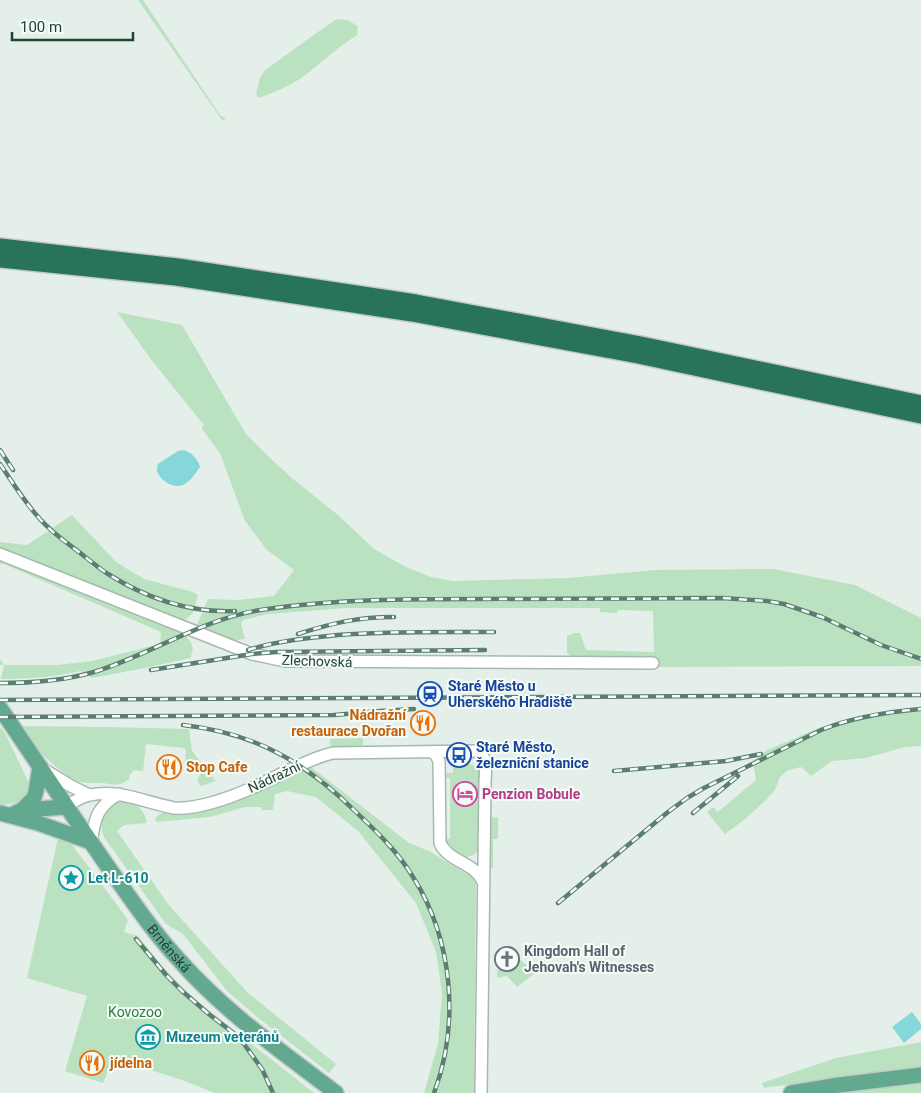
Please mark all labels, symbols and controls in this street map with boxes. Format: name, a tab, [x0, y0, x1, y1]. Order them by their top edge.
scale bar	[12, 10, 134, 42]
text: 100 m	[20, 18, 62, 36]
street label: Zlechovská	[281, 652, 353, 670]
place label: Staré Město u Uherského Hradiště	[448, 678, 573, 710]
station icon: Staré Město u Uherského Hradiště	[417, 681, 443, 707]
place label: Nádražní restaurace Dvořan	[291, 707, 407, 739]
restaurant icon: Nádražní restaurace Dvořan	[410, 710, 436, 736]
place label: Staré Město, železniční stanice	[476, 739, 589, 771]
bus stop icon: Staré Město, železniční stanice	[446, 742, 472, 768]
restaurant icon: Stop Cafe	[156, 754, 182, 780]
street label: Nádražní	[245, 758, 303, 796]
place label: Stop Cafe	[186, 759, 248, 775]
hotel icon: Penzion Bobule	[452, 781, 478, 807]
place label: Penzion Bobule	[482, 786, 581, 802]
place icon: Let L-610	[58, 865, 84, 891]
place label: Let L-610	[88, 870, 149, 886]
street label: Brněnská	[144, 921, 194, 976]
place label: Kingdom Hall of Jehovah's Witnesses	[524, 943, 654, 975]
church icon: Kingdom Hall of Jehovah's Witnesses	[494, 946, 520, 972]
park label: Kovozoo	[108, 1004, 162, 1020]
museum icon: Muzeum veteránů	[135, 1024, 161, 1050]
place label: Muzeum veteránů	[166, 1029, 279, 1045]
restaurant icon: jídelna	[79, 1050, 105, 1076]
place label: jídelna	[109, 1055, 152, 1071]

